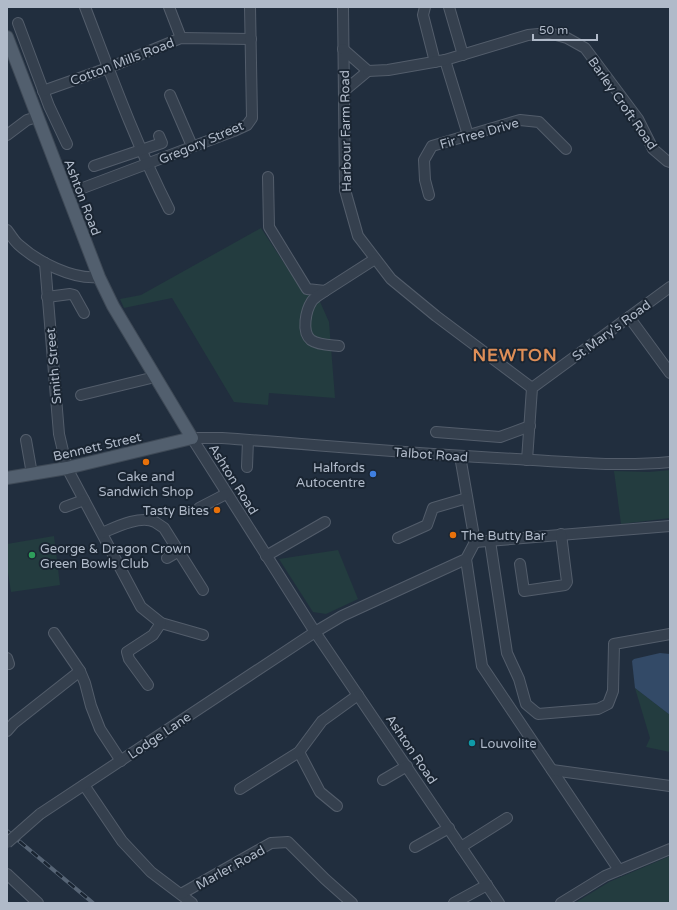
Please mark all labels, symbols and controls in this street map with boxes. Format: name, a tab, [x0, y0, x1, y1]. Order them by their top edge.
scale bar	[533, 16, 597, 42]
text: 50 m	[539, 23, 568, 37]
street label: Cotton Mills Road	[68, 35, 177, 89]
street label: Barley Croft Road	[584, 54, 660, 153]
street label: Harbour Farm Road	[337, 70, 355, 192]
street label: Fir Tree Drive	[438, 115, 521, 153]
street label: Gregory Street	[157, 118, 246, 168]
street label: Ashton Road	[60, 157, 104, 238]
street label: St Mary's Road	[569, 297, 654, 365]
street label: Smith Street	[43, 327, 65, 405]
district label: NEWTON	[472, 345, 558, 366]
street label: Bennett Street	[52, 429, 143, 465]
street label: Ashton Road	[205, 441, 261, 518]
street label: Talbot Road	[393, 444, 469, 466]
marker: Cake and Sandwich Shop	[141, 457, 151, 467]
place label: Halfords Autocentre	[296, 460, 365, 491]
place label: Cake and Sandwich Shop	[98, 469, 194, 500]
marker: Halfords Autocentre	[368, 469, 378, 479]
place label: Tasty Bites	[143, 503, 209, 519]
marker: Tasty Bites	[212, 505, 222, 515]
place label: The Butty Bar	[461, 528, 546, 544]
marker: The Butty Bar	[448, 530, 458, 540]
place label: George & Dragon Crown Green Bowls Club	[40, 541, 191, 572]
marker: George & Dragon Crown Green Bowls Club	[27, 550, 37, 560]
street label: Lodge Lane	[125, 709, 194, 763]
street label: Ashton Road	[382, 712, 440, 787]
place label: Louvolite	[480, 736, 537, 752]
marker: Louvolite	[467, 738, 477, 748]
street label: Marler Road	[193, 842, 268, 893]

